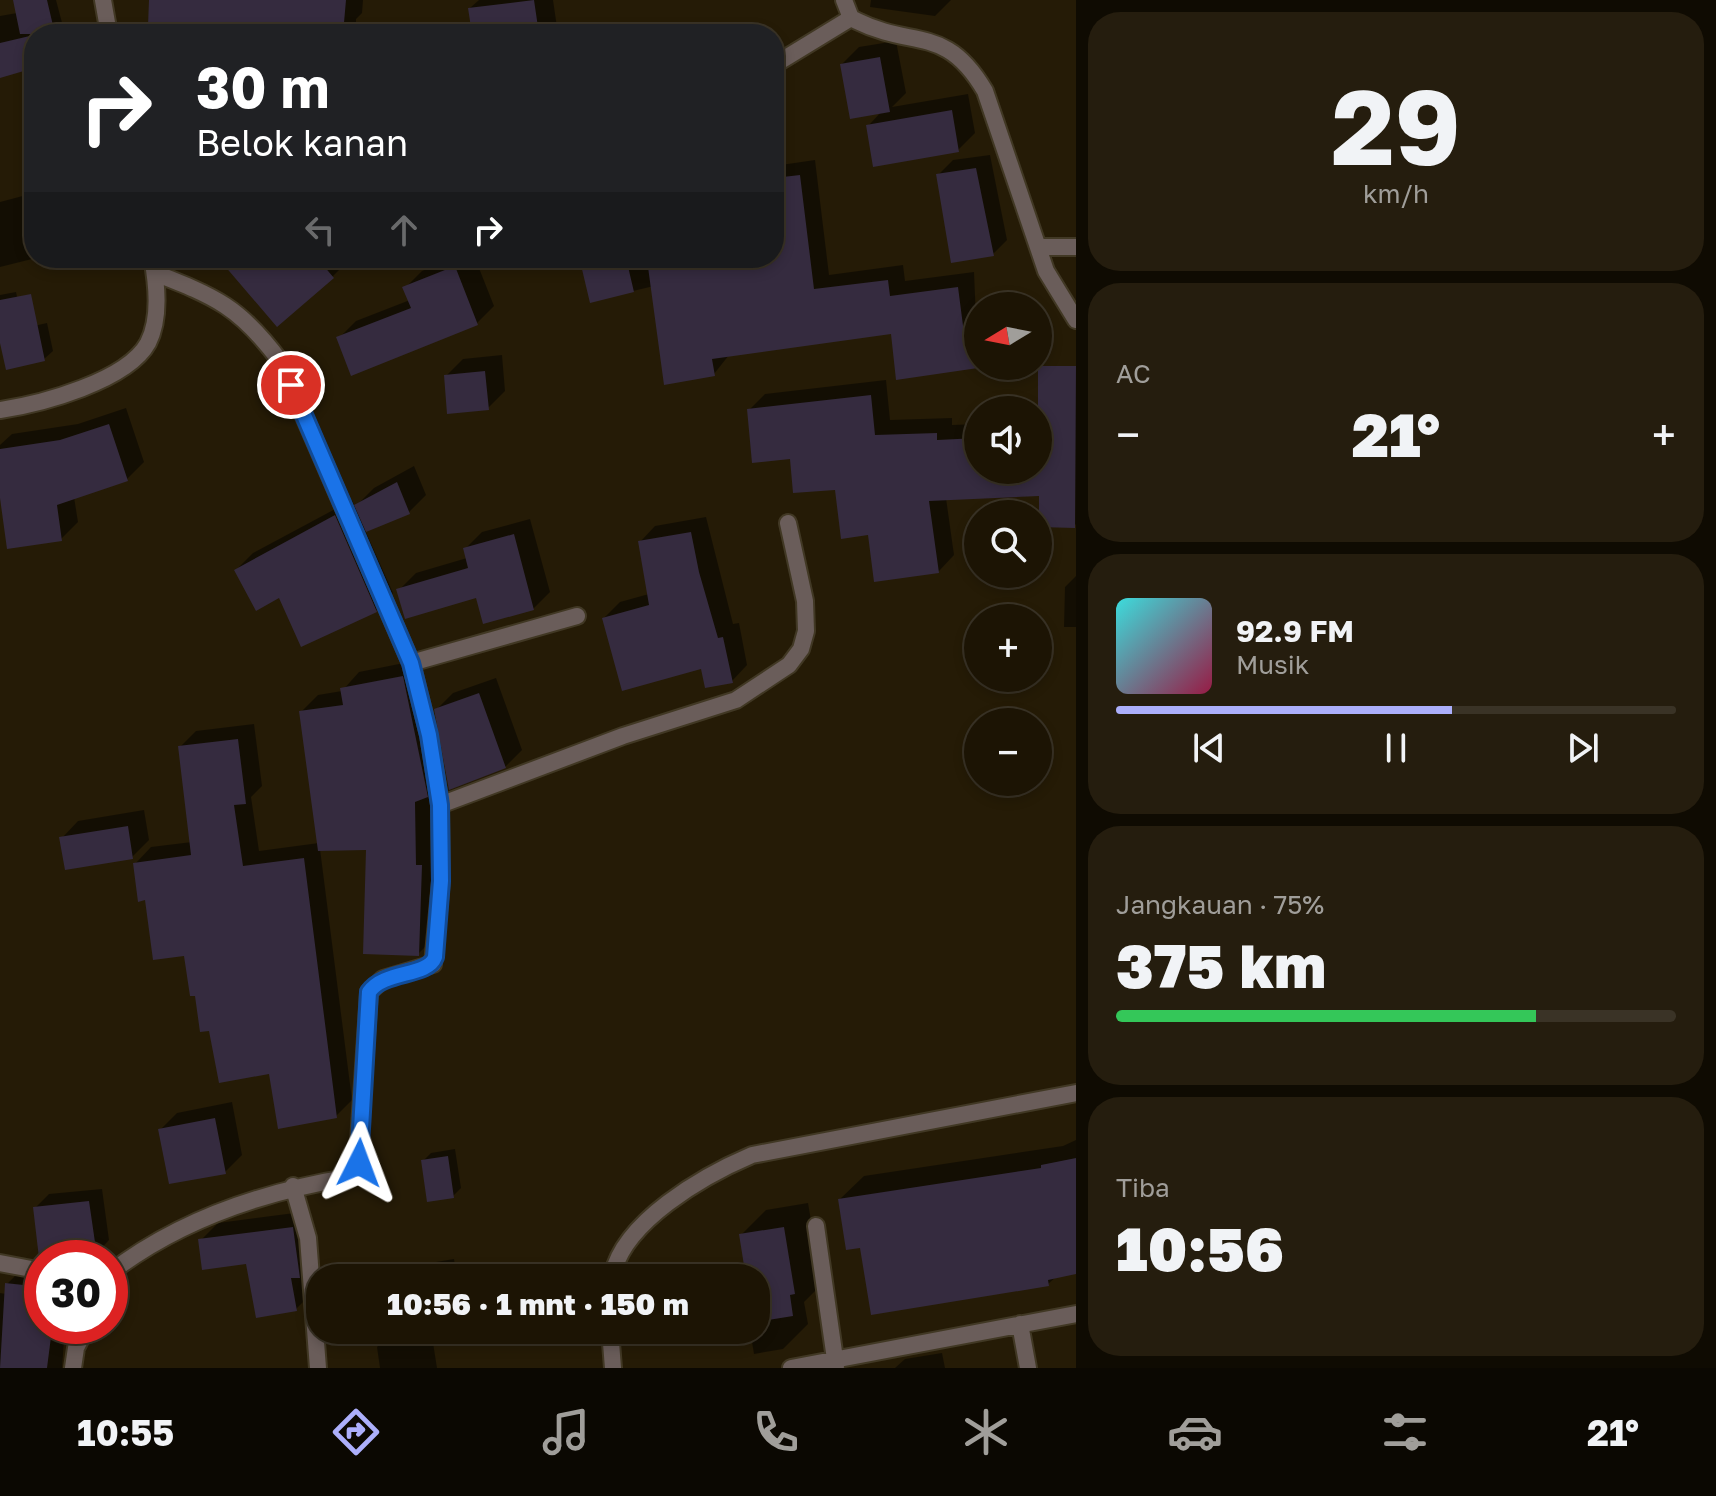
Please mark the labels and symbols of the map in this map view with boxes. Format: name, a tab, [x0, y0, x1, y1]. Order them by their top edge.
north arrow	[964, 292, 1052, 380]
pin	[257, 351, 325, 419]
position arrow	[317, 1121, 401, 1205]
speed limit sign: 30	[24, 1240, 128, 1344]

